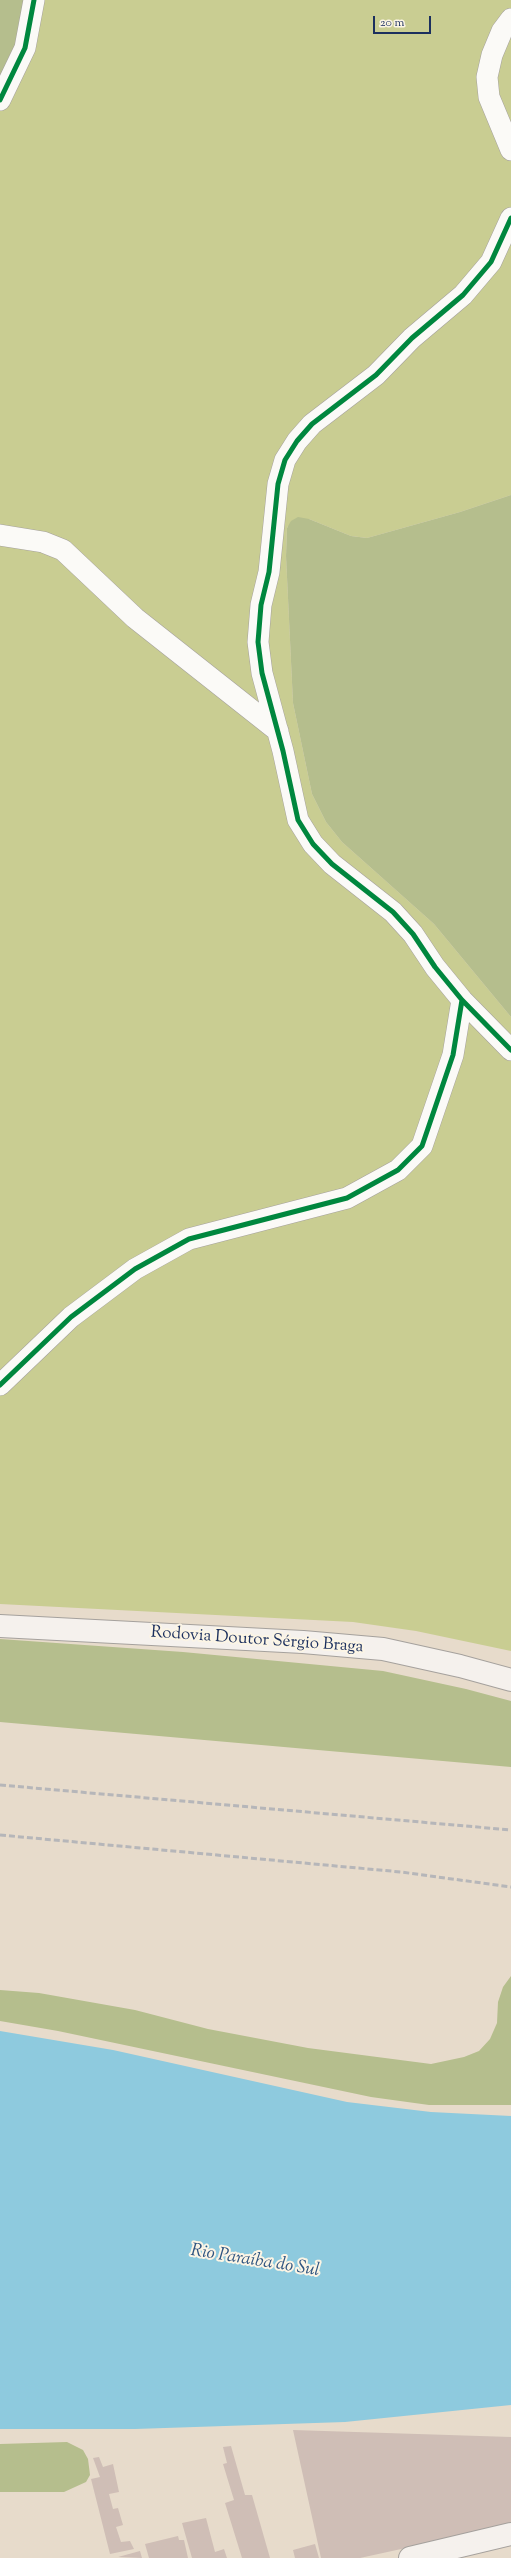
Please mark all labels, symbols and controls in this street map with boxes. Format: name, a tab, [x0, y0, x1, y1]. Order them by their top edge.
scale bar	[375, 8, 433, 34]
text: 20 m	[380, 14, 404, 32]
street label: Rodovia Doutor Sérgio Braga	[150, 1623, 364, 1659]
water label: Rio Paraíba do Sul	[189, 2241, 321, 2283]

